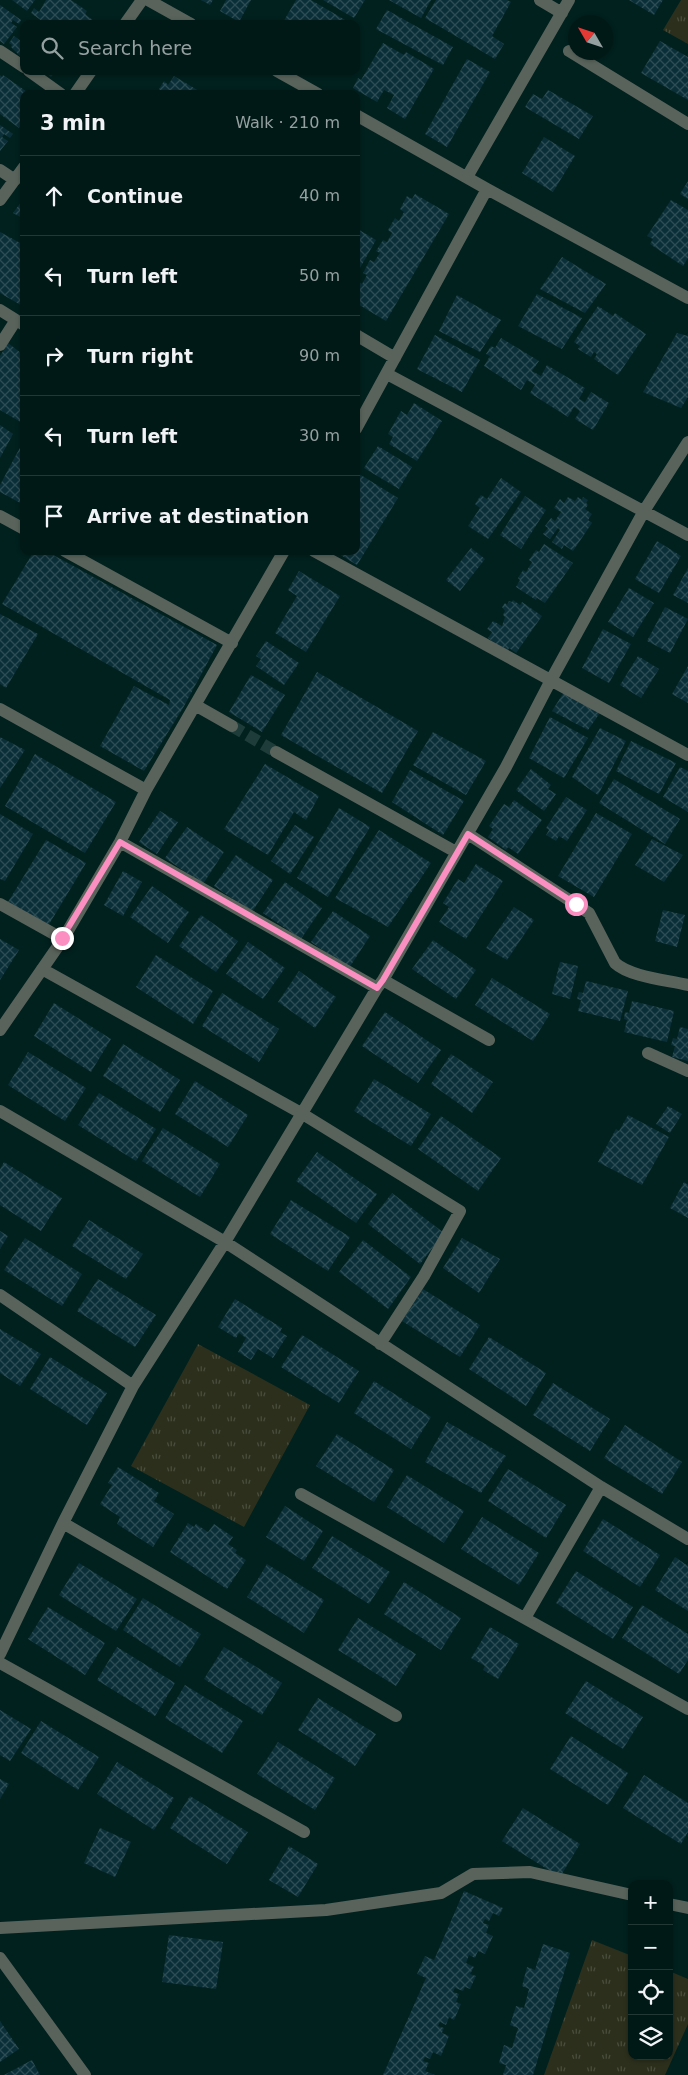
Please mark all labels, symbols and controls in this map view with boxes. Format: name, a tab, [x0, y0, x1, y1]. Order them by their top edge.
north arrow	[568, 15, 613, 60]
search box	[20, 20, 360, 75]
icon: search	[38, 34, 66, 62]
text: Search here	[78, 37, 192, 59]
text: 3 min	[40, 111, 106, 135]
text: Walk · 210 m	[235, 113, 340, 132]
icon: ahead	[40, 182, 68, 210]
text: Continue	[87, 185, 183, 207]
text: 40 m	[299, 186, 340, 205]
icon: left	[40, 262, 68, 290]
text: Turn left	[87, 265, 178, 287]
text: 50 m	[299, 266, 340, 285]
icon: right	[40, 342, 68, 370]
text: Turn right	[87, 345, 193, 367]
text: 90 m	[299, 346, 340, 365]
icon: left	[40, 422, 68, 450]
text: Turn left	[87, 425, 178, 447]
text: 30 m	[299, 426, 340, 445]
icon: arrive	[40, 502, 68, 530]
text: Arrive at destination	[87, 505, 309, 527]
route start	[565, 893, 588, 916]
route end	[51, 927, 74, 950]
map controls	[628, 1880, 673, 2060]
button: +	[628, 1880, 673, 1925]
button: −	[628, 1925, 673, 1970]
button: locate	[628, 1970, 673, 2015]
button: layers	[628, 2015, 673, 2060]

